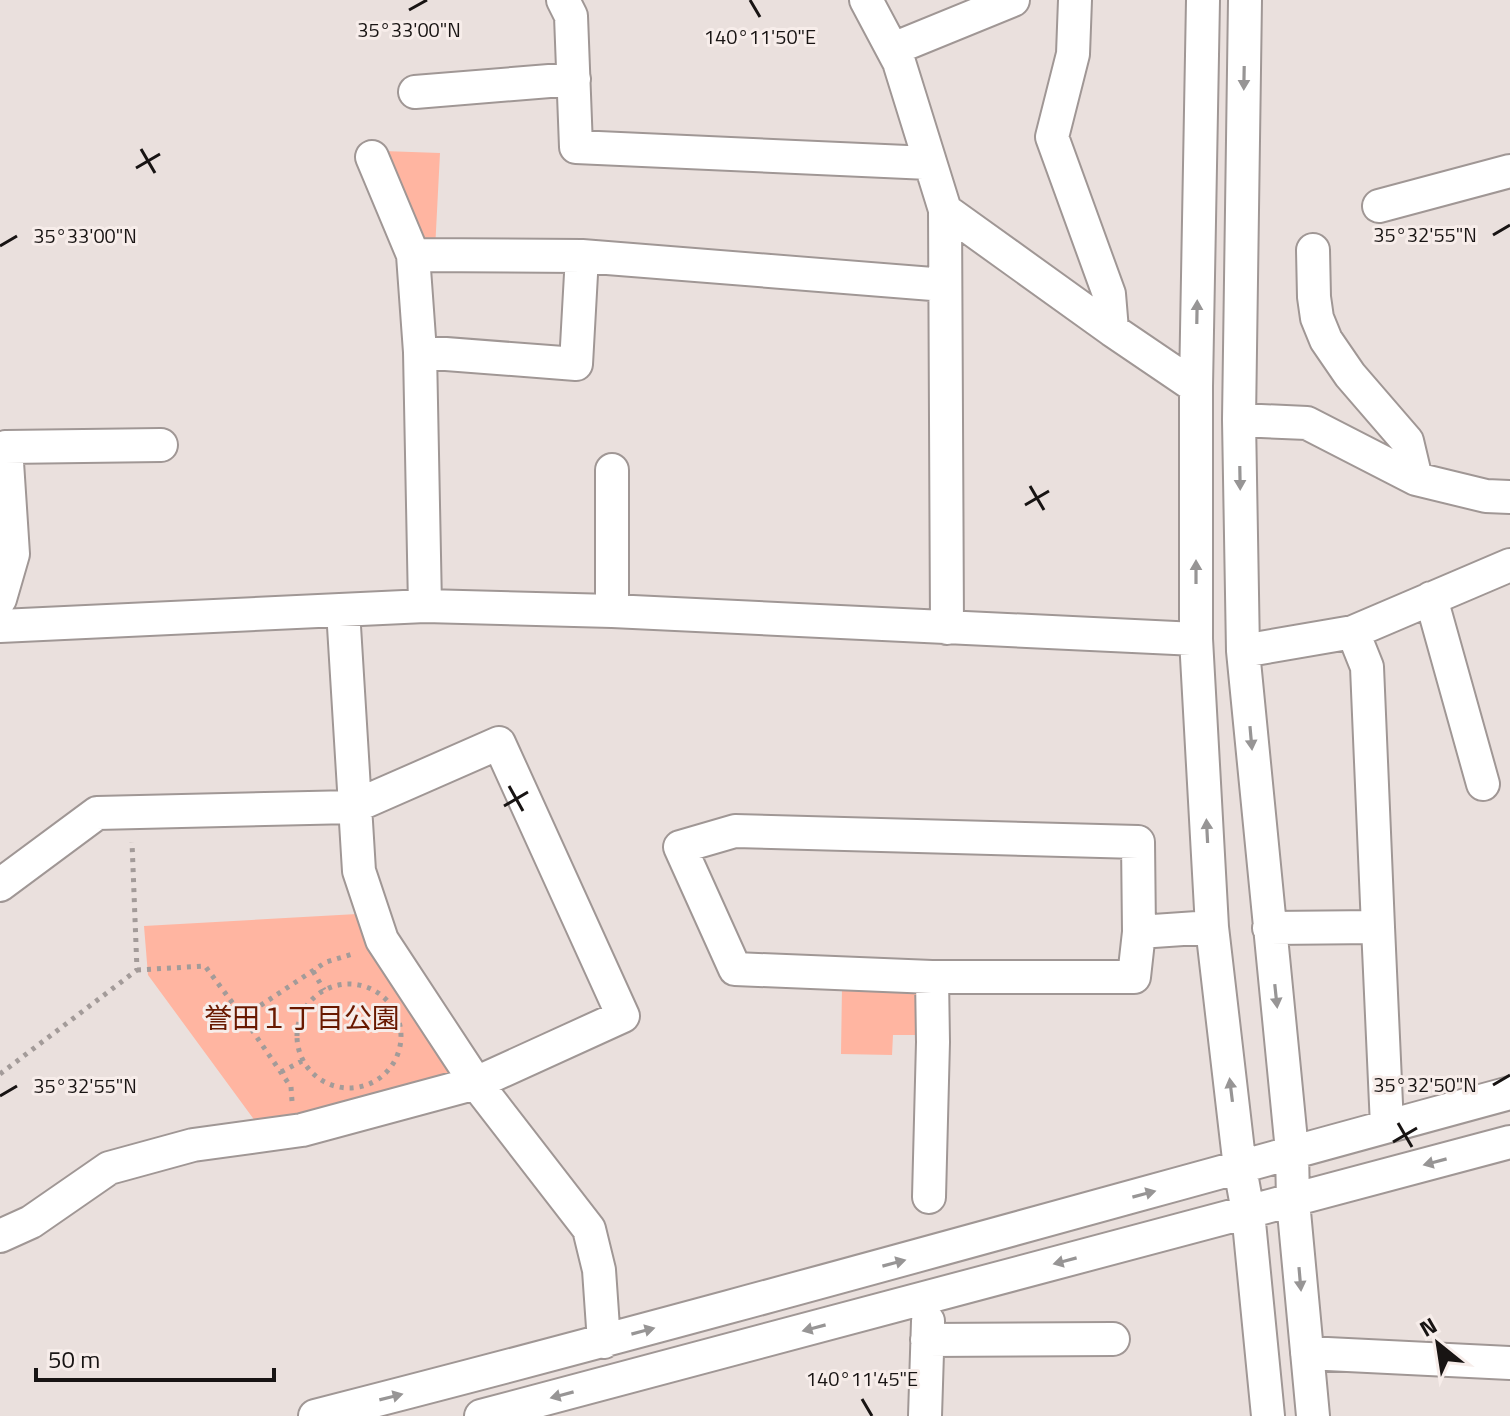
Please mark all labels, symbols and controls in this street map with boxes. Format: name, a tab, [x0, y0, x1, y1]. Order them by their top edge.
text: 35°33'00"N	[357, 14, 461, 45]
text: 140°11'50"E	[704, 21, 816, 52]
one-way arrow	[1238, 66, 1250, 91]
text: 35°32'55"N	[1373, 219, 1477, 250]
text: 35°33'00"N	[33, 220, 137, 251]
one-way arrow	[1191, 299, 1203, 324]
one-way arrow	[1234, 466, 1246, 491]
one-way arrow	[1190, 559, 1202, 584]
one-way arrow	[1245, 726, 1258, 751]
one-way arrow	[1200, 818, 1213, 843]
one-way arrow	[1269, 984, 1282, 1009]
park label: 誉田１丁目公園	[204, 996, 400, 1039]
text: 35°32'50"N	[1373, 1069, 1477, 1100]
text: 35°32'55"N	[33, 1070, 137, 1101]
one-way arrow	[1224, 1077, 1237, 1102]
one-way arrow	[1422, 1157, 1447, 1169]
one-way arrow	[1132, 1188, 1157, 1200]
one-way arrow	[882, 1256, 906, 1269]
one-way arrow	[1052, 1256, 1077, 1268]
one-way arrow	[1294, 1266, 1307, 1291]
north arrow	[1398, 1304, 1478, 1384]
text: N	[1413, 1308, 1443, 1345]
one-way arrow	[801, 1322, 826, 1334]
one-way arrow	[630, 1325, 655, 1337]
scale bar	[36, 1332, 274, 1382]
text: 50 m	[48, 1341, 100, 1377]
text: 140°11'45"E	[806, 1363, 918, 1394]
one-way arrow	[550, 1389, 575, 1401]
one-way arrow	[379, 1390, 404, 1402]

